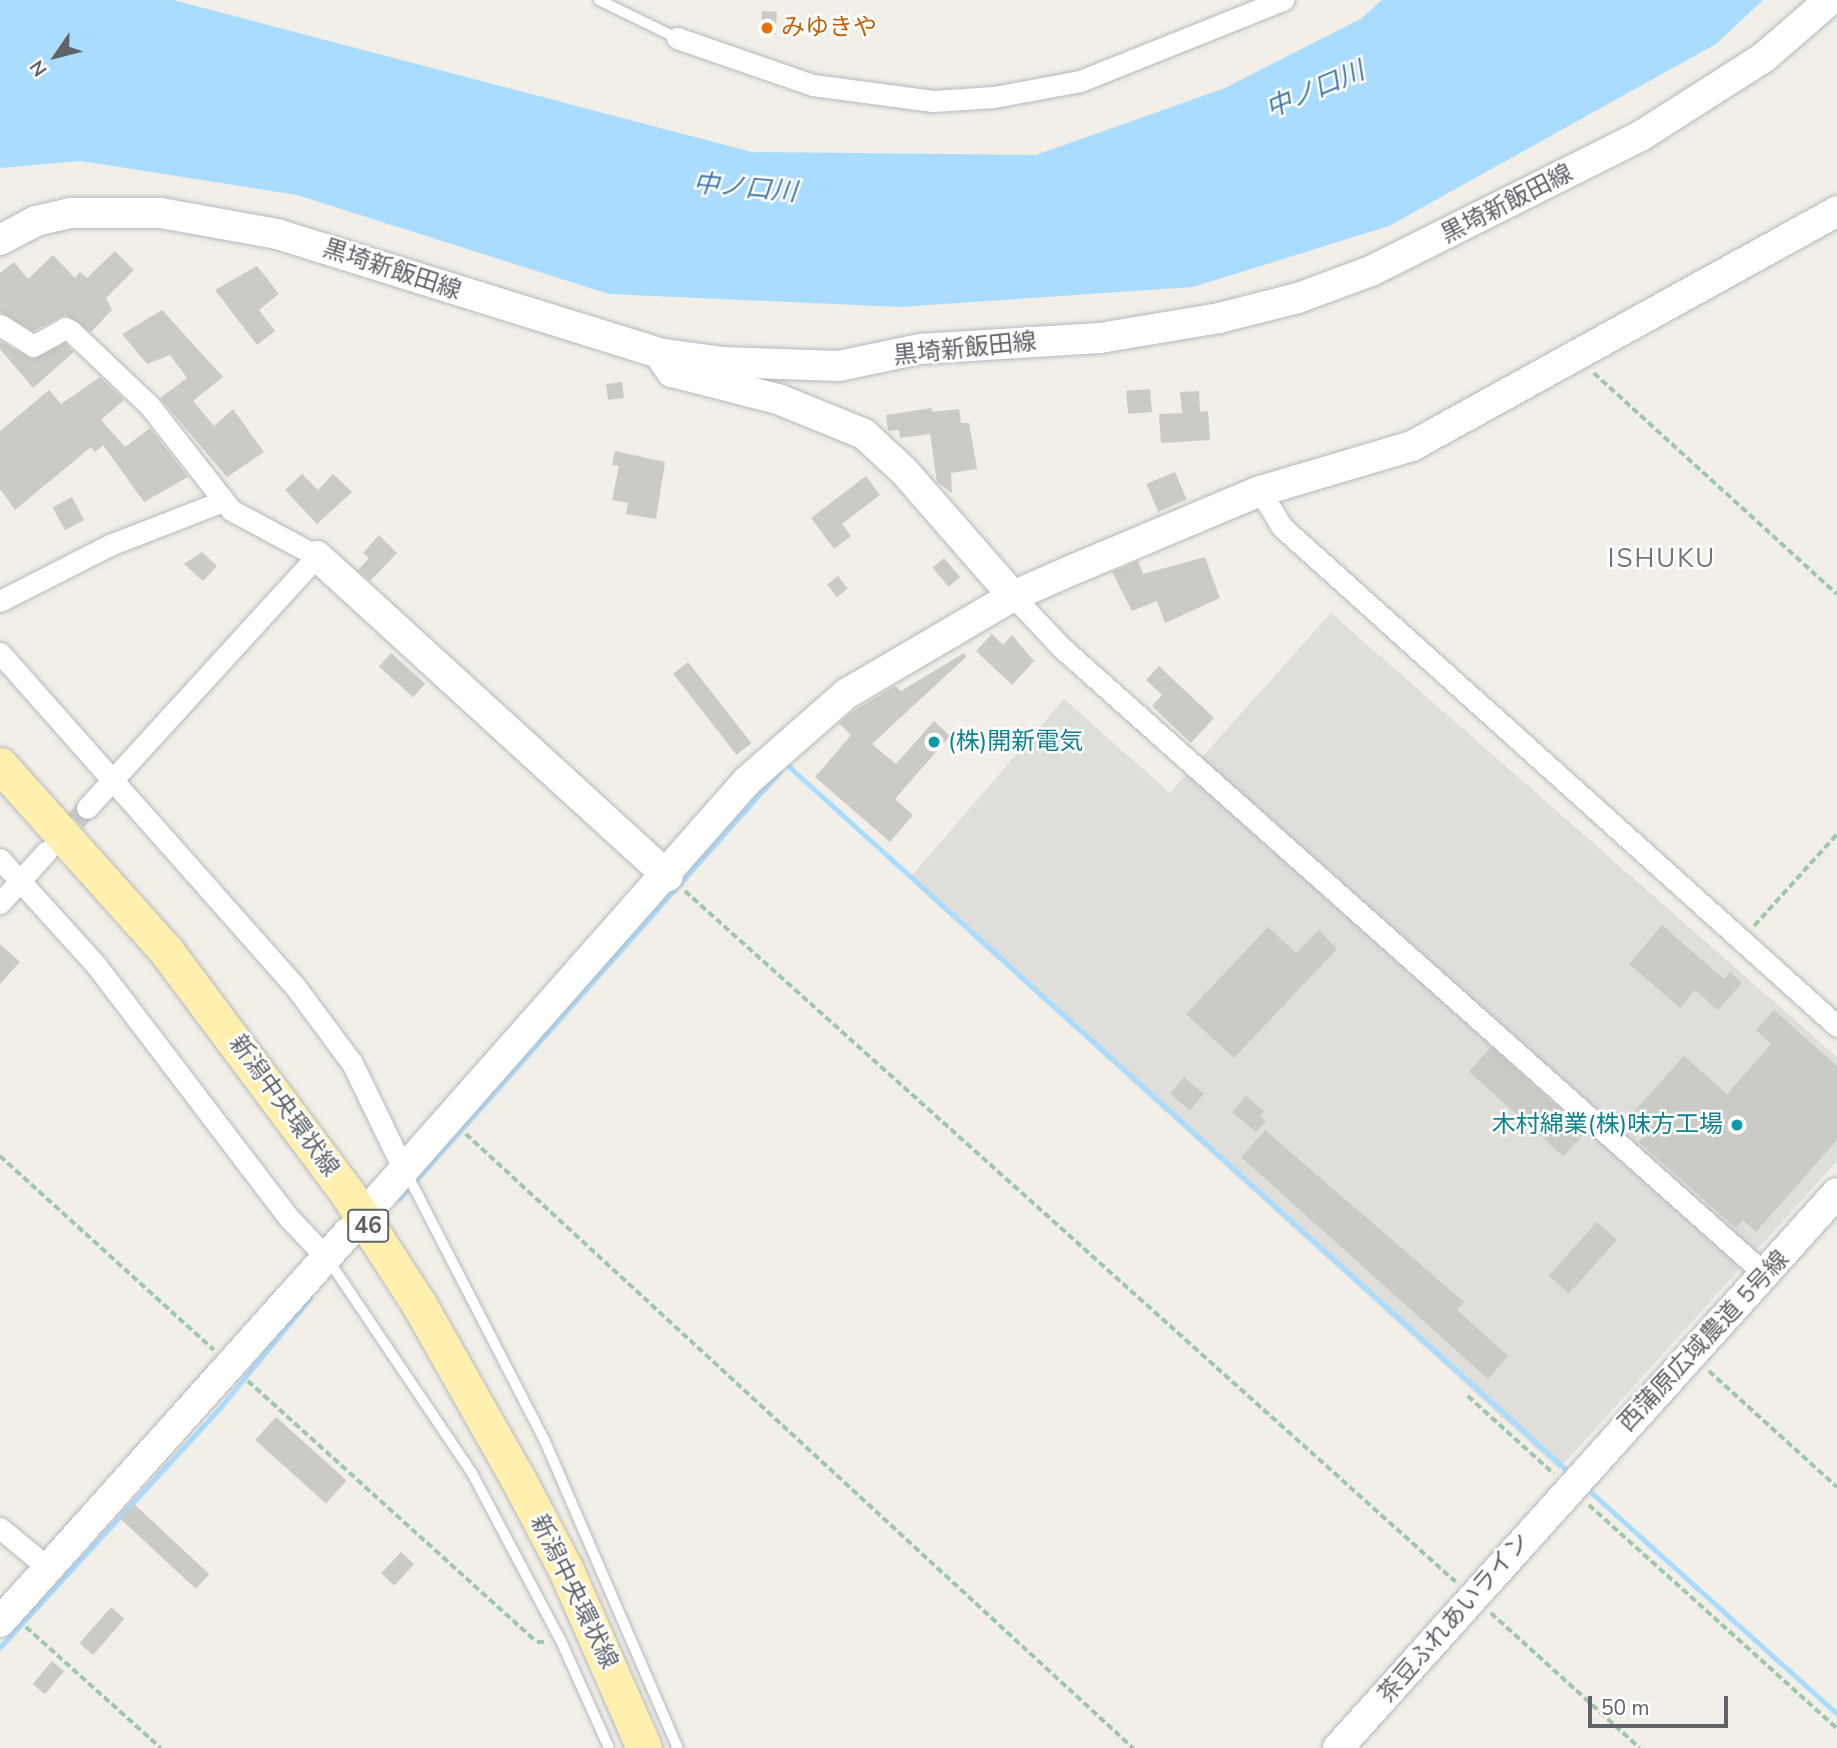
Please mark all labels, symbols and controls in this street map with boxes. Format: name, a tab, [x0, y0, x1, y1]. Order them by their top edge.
place label: みゆきや	[781, 14, 877, 42]
marker: みゆきや	[759, 20, 775, 36]
north arrow	[21, 21, 91, 91]
text: N	[24, 55, 54, 81]
water label: 中ノ口川	[1261, 55, 1369, 125]
street label: 黒埼新飯田線	[1436, 158, 1578, 250]
water label: 中ノ口川	[692, 168, 798, 208]
street label: 黒埼新飯田線	[319, 234, 465, 306]
street label: 黒埼新飯田線	[892, 327, 1038, 371]
district label: ISHUKU	[1609, 543, 1715, 575]
place label: (株)開新電気	[948, 728, 1083, 756]
marker: (株)開新電気	[926, 734, 942, 750]
street label: 新潟中央環状線	[223, 1030, 345, 1182]
place label: 木村綿業(株)味方工場	[1492, 1111, 1723, 1139]
marker: 木村綿業(株)味方工場	[1729, 1117, 1745, 1133]
road number: 46	[347, 1206, 389, 1246]
street label: 西蒲原広域農道 5号線	[1613, 1245, 1795, 1437]
street label: 新潟中央環状線	[524, 1510, 624, 1674]
street label: 茶豆ふれあいライン	[1372, 1527, 1536, 1709]
scale bar	[1592, 1682, 1732, 1726]
text: 50 m	[1601, 1694, 1650, 1722]

